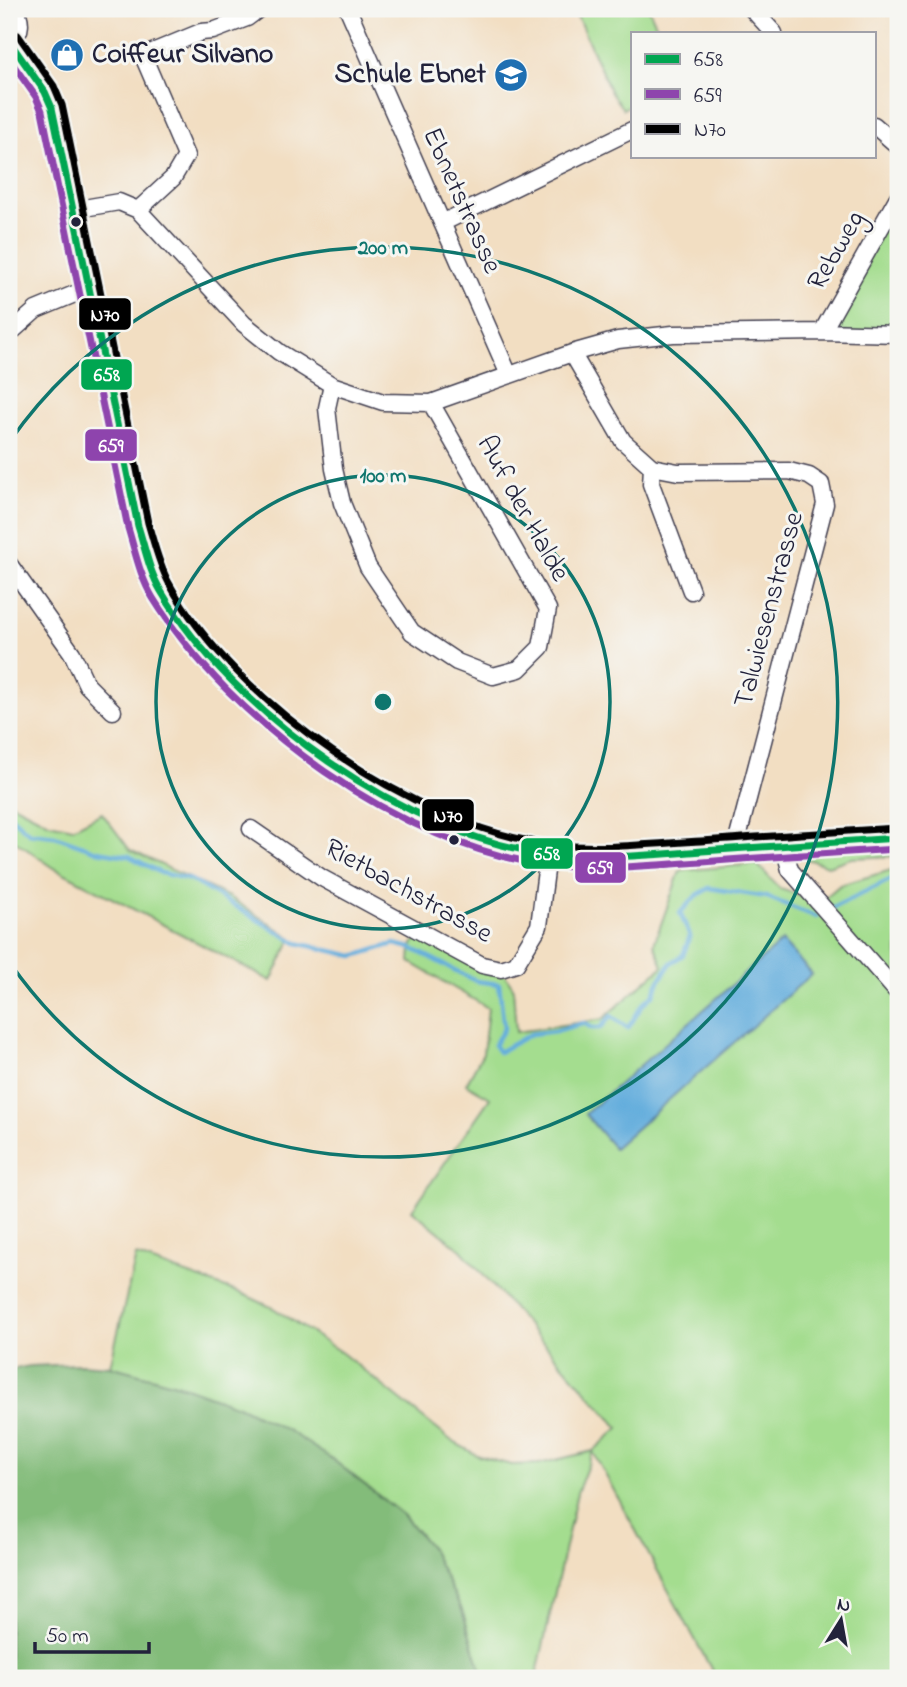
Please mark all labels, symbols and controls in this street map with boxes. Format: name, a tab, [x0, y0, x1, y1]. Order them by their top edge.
legend	[631, 32, 876, 158]
place label: Coiffeur Silvano	[92, 35, 273, 76]
shop icon: Coiffeur Silvano	[48, 36, 86, 74]
text: 658	[694, 46, 723, 76]
place label: Schule Ebnet	[335, 55, 487, 96]
school or university icon: Schule Ebnet	[492, 56, 530, 94]
text: 659	[694, 82, 722, 112]
text: N70	[694, 116, 726, 146]
street label: Ebnetstrasse	[411, 121, 512, 281]
street label: Rebweg	[798, 203, 876, 299]
unlabelled marker	[69, 215, 83, 229]
text: 200 m	[357, 234, 408, 264]
line badge: N70	[78, 297, 132, 331]
text: N70	[91, 303, 120, 330]
line badge: 658	[80, 358, 133, 391]
text: 658	[94, 363, 120, 390]
line badge: 659	[84, 428, 138, 462]
street label: Auf der Halde	[465, 428, 579, 590]
text: 659	[99, 434, 124, 461]
text: 100 m	[360, 462, 406, 492]
street label: Talwiesenstrasse	[724, 507, 816, 712]
centre of rings	[371, 690, 395, 714]
line badge: N70	[421, 798, 475, 832]
text: N70	[434, 804, 463, 831]
street label: Rietbachstrasse	[316, 829, 500, 955]
unlabelled marker	[447, 833, 461, 847]
line badge: 658	[520, 837, 574, 870]
text: 658	[534, 842, 560, 869]
line badge: 659	[574, 851, 627, 884]
text: 659	[588, 856, 613, 883]
north arrow	[806, 1586, 876, 1656]
text: N	[835, 1591, 853, 1620]
scale bar	[35, 1610, 149, 1654]
text: 50 m	[46, 1622, 89, 1652]

